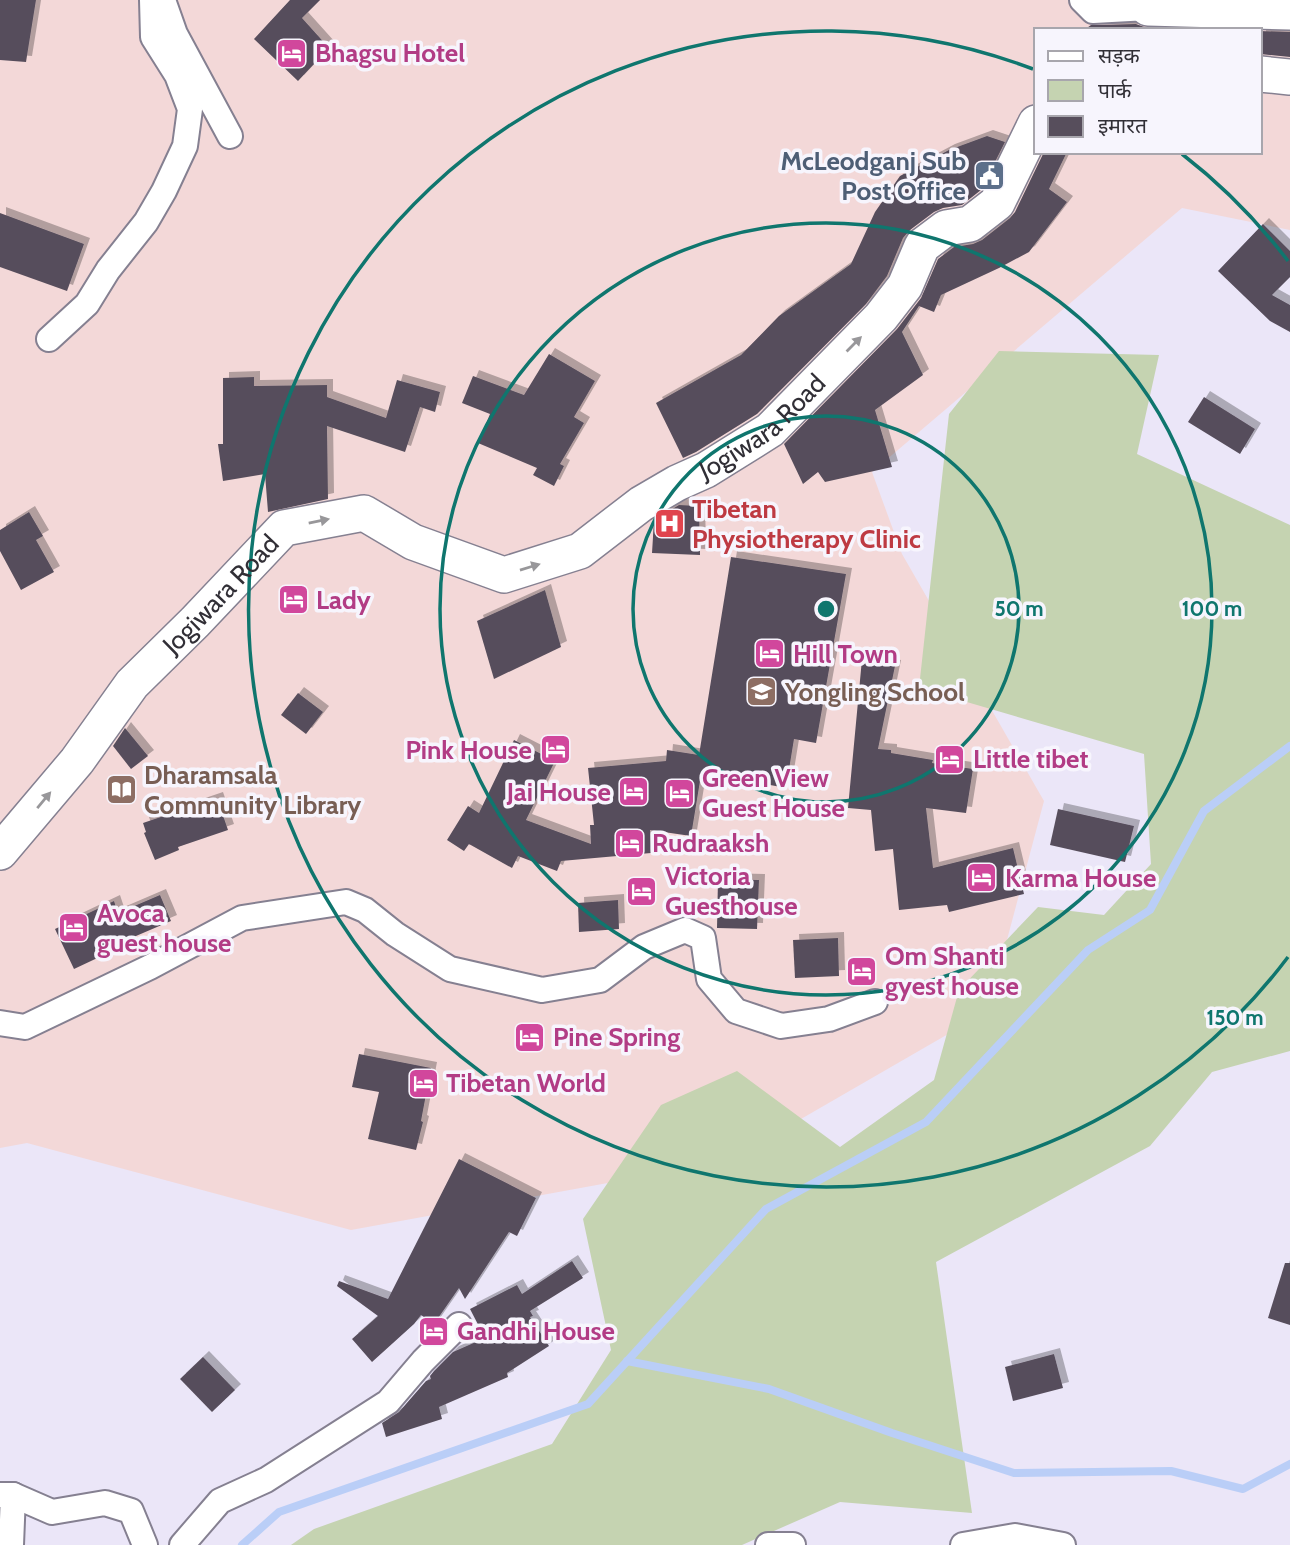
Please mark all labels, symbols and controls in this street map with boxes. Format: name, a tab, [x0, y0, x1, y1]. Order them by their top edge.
legend	[1034, 28, 1262, 154]
hotel icon: Bhagsu Hotel	[275, 36, 309, 70]
place label: Bhagsu Hotel	[315, 37, 465, 69]
text: सड़क	[1098, 43, 1140, 68]
text: पार्क	[1098, 78, 1132, 103]
text: इमारत	[1098, 113, 1148, 138]
place label: McLeodganj Sub Post Office	[781, 145, 966, 207]
public building icon: McLeodganj Sub Post Office	[972, 159, 1006, 193]
one-way arrow	[846, 335, 863, 352]
street label: Jogiwara Road	[693, 367, 832, 487]
place label: Tibetan Physiotherapy Clinic	[692, 493, 921, 555]
hospital icon: Tibetan Physiotherapy Clinic	[652, 507, 686, 541]
one-way arrow	[308, 516, 330, 527]
street label: Jogiwara Road	[155, 528, 285, 661]
one-way arrow	[520, 561, 541, 571]
hotel icon: Lady	[276, 583, 310, 617]
place label: Lady	[316, 584, 371, 616]
text: 50 m	[994, 596, 1044, 621]
text: 100 m	[1182, 596, 1242, 621]
centre of rings	[814, 597, 838, 621]
hotel icon: Hill Town	[753, 637, 787, 671]
place label: Hill Town	[793, 638, 898, 670]
school or university icon: Yongling School	[745, 675, 779, 709]
place label: Yongling School	[784, 676, 965, 708]
hotel icon: Pink House	[538, 733, 572, 767]
place label: Pink House	[405, 734, 532, 766]
hotel icon: Little tibet	[933, 742, 967, 776]
place label: Little tibet	[973, 743, 1088, 775]
place label: Dharamsala Community Library	[144, 759, 361, 821]
place label: Green View Guest House	[702, 762, 845, 824]
library icon: Dharamsala Community Library	[104, 773, 138, 807]
hotel icon: Jai House	[617, 775, 651, 809]
place label: Jai House	[506, 776, 611, 808]
hotel icon: Green View Guest House	[662, 776, 696, 810]
one-way arrow	[36, 791, 52, 809]
hotel icon: Rudraaksh	[612, 826, 646, 860]
place label: Rudraaksh	[652, 827, 769, 859]
place label: Victoria Guesthouse	[665, 860, 798, 922]
hotel icon: Karma House	[965, 861, 999, 895]
place label: Karma House	[1005, 862, 1156, 894]
hotel icon: Victoria Guesthouse	[625, 874, 659, 908]
place label: Avoca guest house	[97, 897, 231, 959]
hotel icon: Avoca guest house	[57, 911, 91, 945]
place label: Om Shanti gyest house	[885, 940, 1019, 1002]
hotel icon: Om Shanti gyest house	[845, 954, 879, 988]
text: 150 m	[1207, 1005, 1263, 1030]
hotel icon: Pine Spring	[513, 1020, 547, 1054]
place label: Pine Spring	[553, 1021, 680, 1053]
hotel icon: Tibetan World	[406, 1066, 440, 1100]
place label: Tibetan World	[446, 1067, 606, 1099]
hotel icon: Gandhi House	[417, 1314, 451, 1348]
place label: Gandhi House	[457, 1315, 615, 1347]

